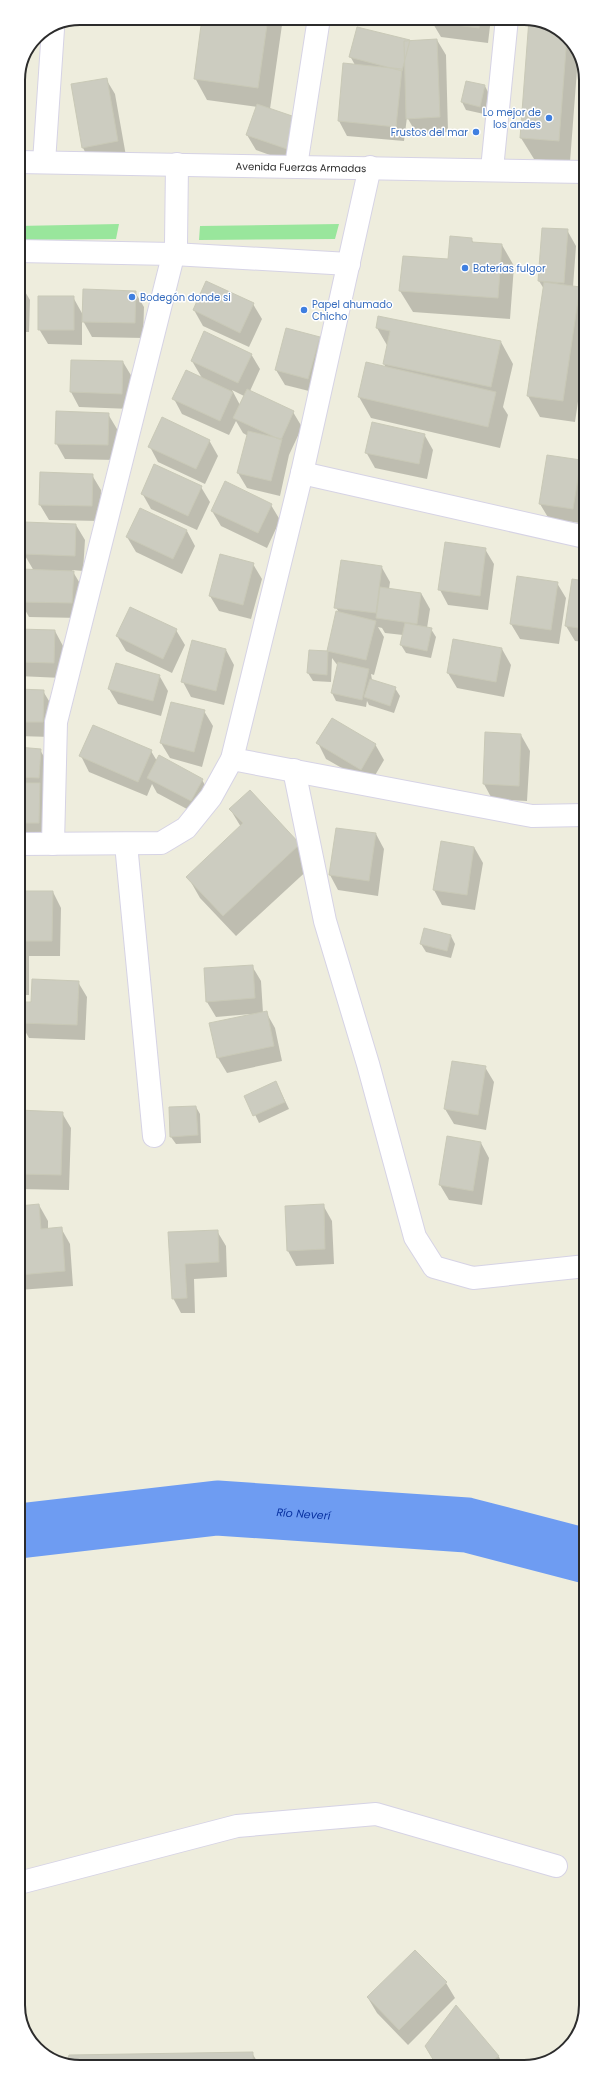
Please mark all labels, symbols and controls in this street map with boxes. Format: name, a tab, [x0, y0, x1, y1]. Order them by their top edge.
place label: Lo mejor de los andes	[483, 105, 541, 132]
marker: Lo mejor de los andes	[544, 113, 554, 123]
place label: Frustos del mar	[391, 125, 468, 140]
marker: Frustos del mar	[471, 127, 481, 137]
street label: Avenida Fuerzas Armadas	[236, 159, 366, 176]
place label: Baterías fulgor	[473, 261, 546, 276]
marker: Baterías fulgor	[460, 263, 470, 273]
place label: Bodegón donde si	[140, 290, 231, 305]
marker: Bodegón donde si	[127, 292, 137, 302]
place label: Papel ahumado Chicho	[312, 297, 392, 324]
marker: Papel ahumado Chicho	[299, 305, 309, 315]
water label: Río Neverí	[276, 1504, 332, 1524]

